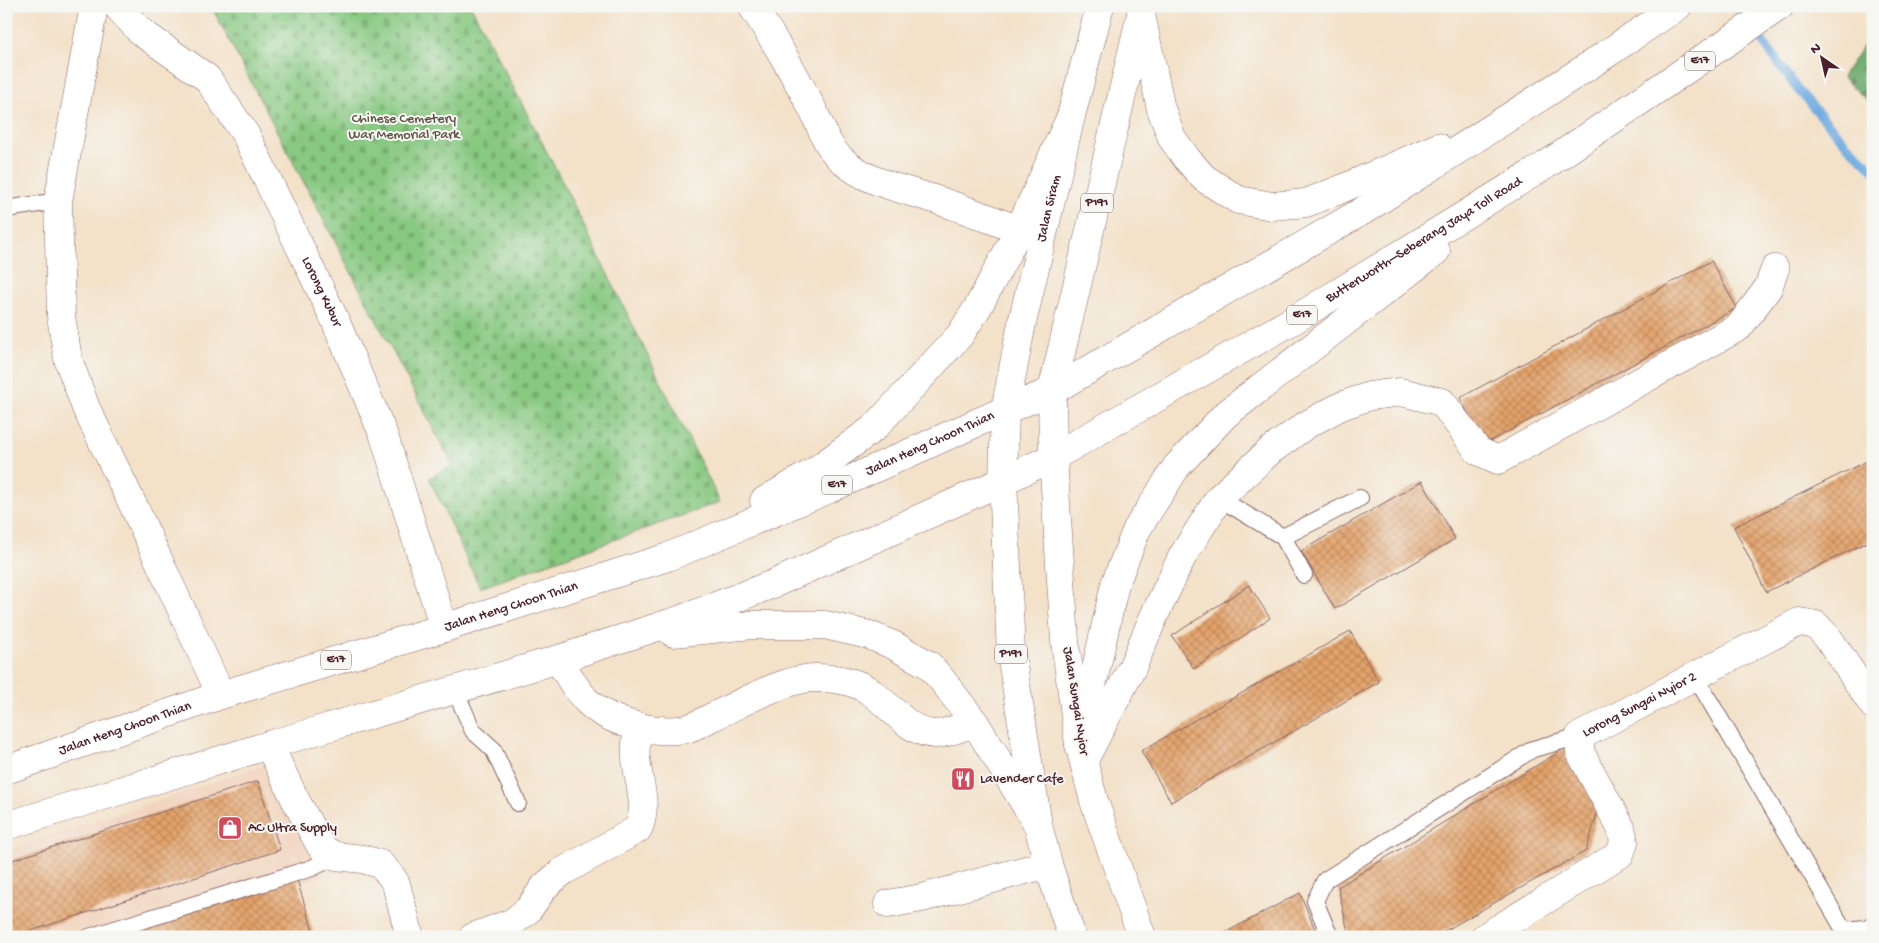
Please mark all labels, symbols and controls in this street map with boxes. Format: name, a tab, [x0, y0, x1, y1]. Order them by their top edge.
north arrow	[1796, 32, 1846, 82]
text: N	[1808, 40, 1825, 59]
road number: E17	[1685, 51, 1715, 70]
park label: Chinese Cemetery War Memorial Park	[349, 111, 461, 144]
street label: Butterworth–Seberang Jaya Toll Road	[1322, 172, 1527, 307]
street label: Jalan Siram	[1033, 173, 1065, 243]
road number: P191	[1081, 194, 1113, 212]
street label: Lorong Kubur	[297, 254, 346, 330]
road number: E17	[1287, 306, 1317, 324]
street label: Jalan Heng Choon Thian	[863, 407, 997, 480]
road number: E17	[822, 476, 852, 494]
street label: Jalan Heng Choon Thian	[442, 577, 580, 636]
road number: P191	[995, 644, 1027, 664]
street label: Jalan Sungai Nyior	[1058, 646, 1092, 757]
road number: E17	[321, 650, 351, 670]
street label: Lorong Sungai Nyior 2	[1580, 668, 1700, 742]
street label: Jalan Heng Choon Thian	[56, 697, 194, 759]
restaurant icon: Lavender Cafe	[950, 766, 976, 792]
place label: Lavender Cafe	[980, 771, 1064, 788]
shop icon: AC Ultra Supply	[217, 815, 243, 841]
place label: AC Ultra Supply	[248, 820, 337, 837]

